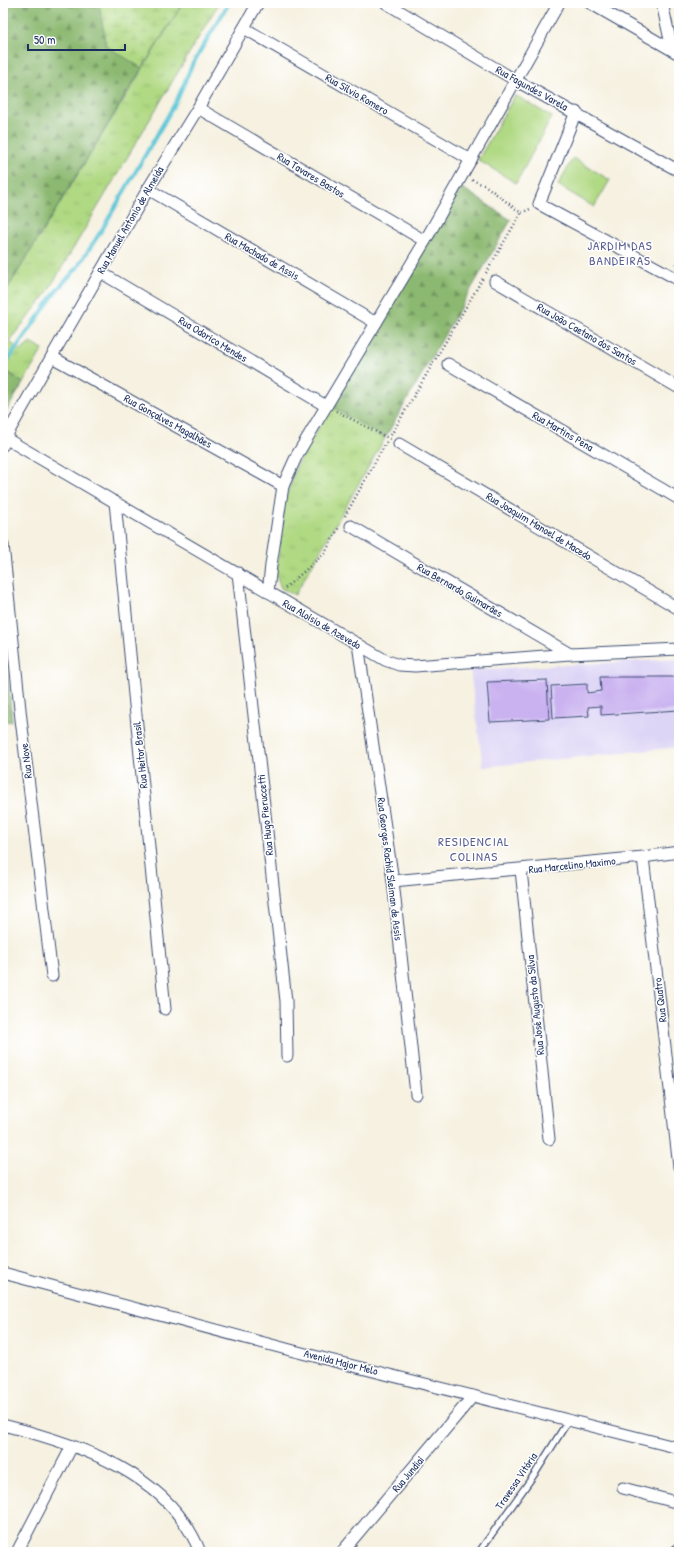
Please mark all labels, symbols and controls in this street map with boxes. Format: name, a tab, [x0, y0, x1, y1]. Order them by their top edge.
scale bar	[28, 26, 125, 52]
text: 50 m	[34, 31, 55, 48]
street label: Rua Fagundes Varela	[493, 62, 571, 114]
street label: Rua Sílvio Romero	[323, 70, 391, 118]
street label: Rua Tavares Bastos	[275, 149, 347, 201]
street label: Rua Manuel Antonio de Almeida	[94, 163, 167, 276]
street label: Rua Machado de Assis	[222, 229, 302, 283]
district label: JARDIM DAS BANDEIRAS	[587, 236, 653, 269]
street label: Rua João Caetano dos Santos	[535, 300, 639, 368]
street label: Rua Odorico Mendes	[176, 313, 250, 365]
street label: Rua Gonçalves Magalhães	[122, 391, 214, 451]
street label: Rua Martins Pena	[530, 408, 597, 454]
street label: Rua Joaquim Manoel de Macedo	[484, 489, 595, 563]
street label: Rua Bernardo Guimarães	[415, 560, 505, 620]
street label: Rua Aloísio de Azevedo	[280, 596, 364, 652]
street label: Rua Heitor Brasil	[130, 721, 150, 789]
street label: Rua Nove	[17, 742, 35, 779]
street label: Rua Hugo Pieruccetti	[254, 774, 276, 856]
street label: Rua Georges Rachid Sleiman de Assis	[374, 797, 406, 941]
district label: RESIDENCIAL COLINAS	[438, 832, 510, 865]
street label: Rua Marcelino Maximo	[528, 853, 617, 877]
street label: Rua José Augusto da Silva	[523, 954, 547, 1056]
street label: Rua Quatro	[650, 976, 670, 1023]
street label: Avenida Major Melo	[303, 1346, 380, 1378]
street label: Travessa Vitória	[492, 1449, 541, 1512]
street label: Rua Jundiaí	[389, 1453, 427, 1495]

